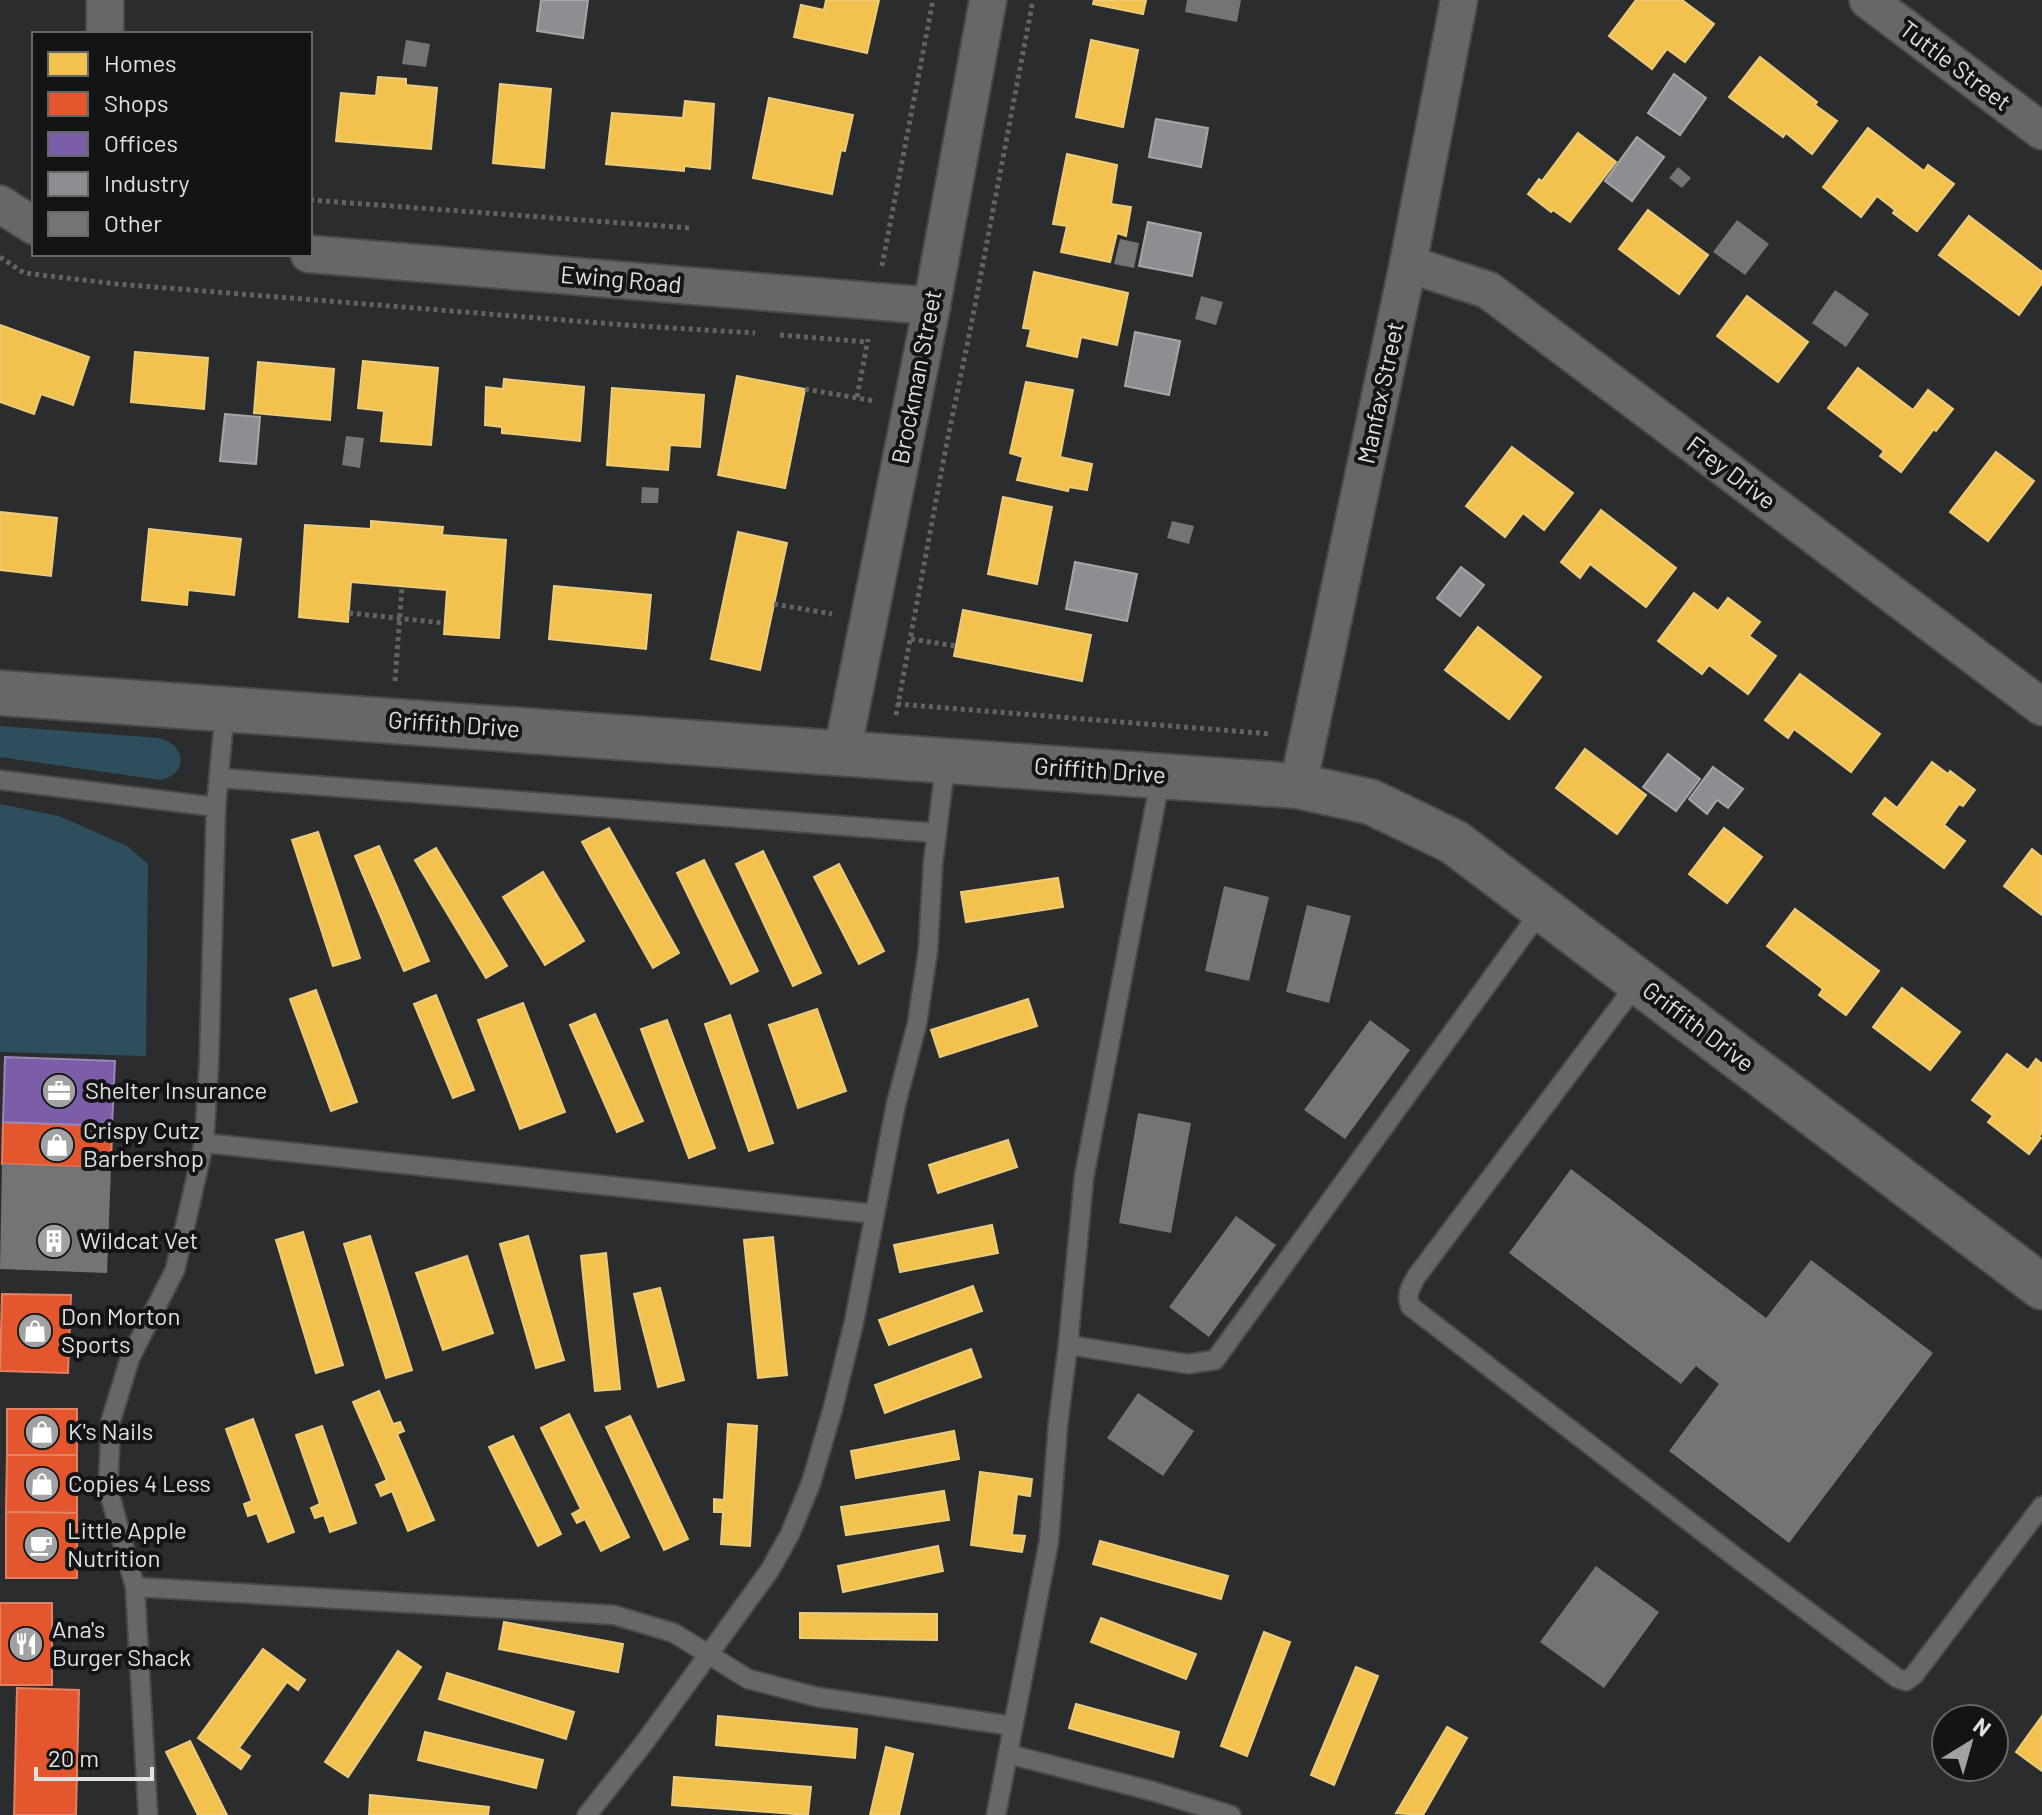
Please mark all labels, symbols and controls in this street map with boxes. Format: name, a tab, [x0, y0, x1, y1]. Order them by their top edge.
street label: Tuttle Street	[1895, 14, 2017, 116]
legend	[32, 32, 312, 256]
text: Homes	[104, 48, 177, 77]
text: Shops	[104, 88, 169, 117]
text: Offices	[104, 128, 178, 157]
text: Industry	[104, 168, 190, 197]
text: Other	[104, 208, 162, 237]
street label: Ewing Road	[559, 259, 683, 298]
street label: Brockman Street	[884, 287, 947, 466]
street label: Manfax Street	[1350, 319, 1409, 466]
street label: Frey Drive	[1682, 429, 1782, 515]
street label: Griffith Drive	[387, 704, 521, 743]
street label: Griffith Drive	[1033, 750, 1167, 789]
street label: Griffith Drive	[1637, 974, 1760, 1077]
office icon: Shelter Insurance	[40, 1072, 78, 1110]
place label: Shelter Insurance	[85, 1075, 267, 1104]
place label: Crispy Cutz Barbershop	[83, 1115, 204, 1172]
shop icon: Crispy Cutz Barbershop	[38, 1126, 76, 1164]
building icon: Wildcat Vet	[35, 1222, 73, 1260]
place label: Wildcat Vet	[80, 1225, 198, 1254]
place label: Don Morton Sports	[61, 1301, 180, 1358]
shop icon: Don Morton Sports	[16, 1312, 54, 1350]
shop icon: K's Nails	[23, 1413, 61, 1451]
place label: K's Nails	[68, 1416, 153, 1445]
shop icon: Copies 4 Less	[23, 1465, 61, 1503]
place label: Copies 4 Less	[68, 1468, 211, 1497]
place label: Little Apple Nutrition	[67, 1515, 187, 1572]
cafe icon: Little Apple Nutrition	[22, 1526, 60, 1564]
place label: Ana's Burger Shack	[52, 1614, 191, 1671]
restaurant icon: Ana's Burger Shack	[7, 1625, 45, 1663]
north arrow	[1930, 1703, 2010, 1783]
text: N	[1969, 1711, 1996, 1741]
scale bar	[36, 1731, 152, 1781]
text: 20 m	[48, 1743, 99, 1772]

